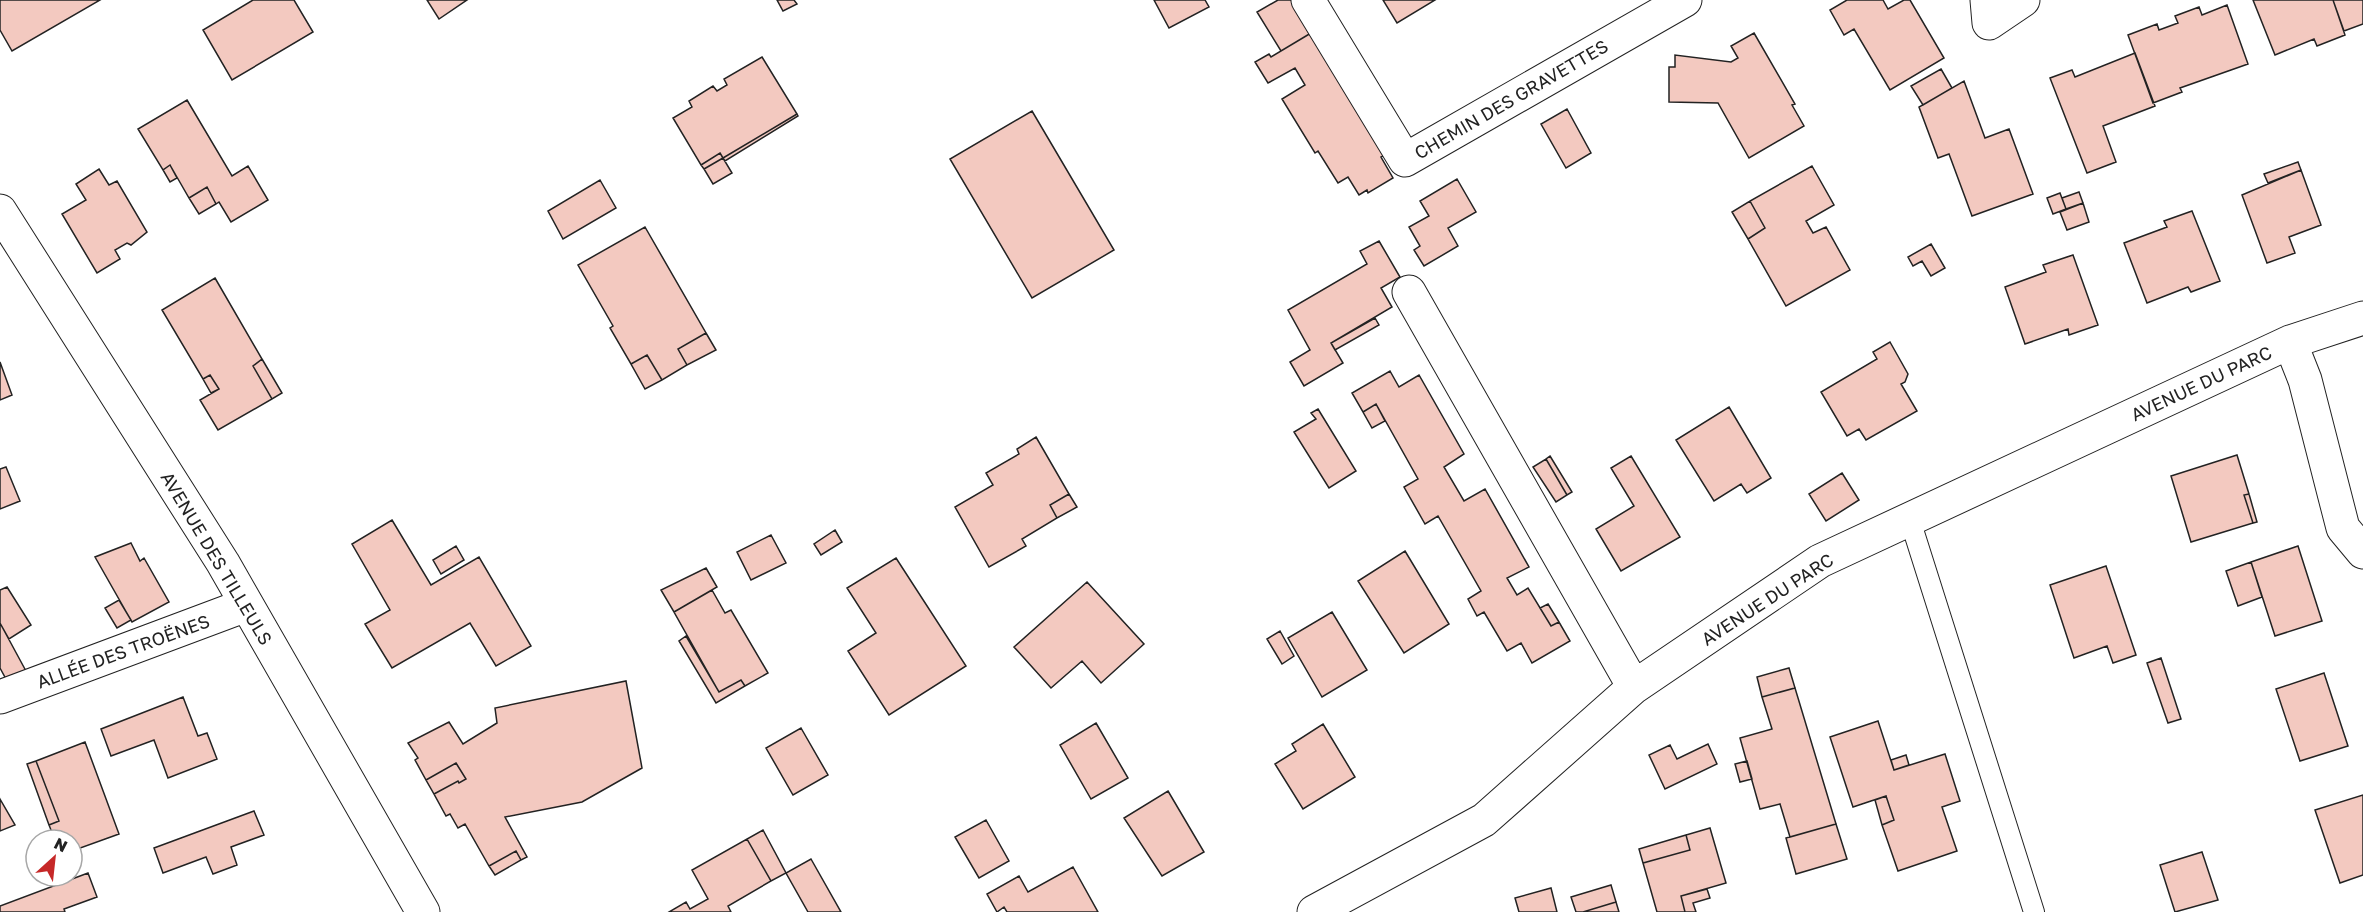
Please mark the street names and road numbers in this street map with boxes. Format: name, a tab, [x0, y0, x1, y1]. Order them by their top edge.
street label: CHEMIN DES GRAVETTES	[1410, 34, 1612, 164]
street label: AVENUE DU PARC	[2127, 341, 2275, 425]
street label: AVENUE DES TILLEULS	[157, 467, 277, 649]
street label: AVENUE DU PARC	[1697, 548, 1837, 650]
street label: ALLÉE DES TROËNES	[33, 609, 213, 693]

